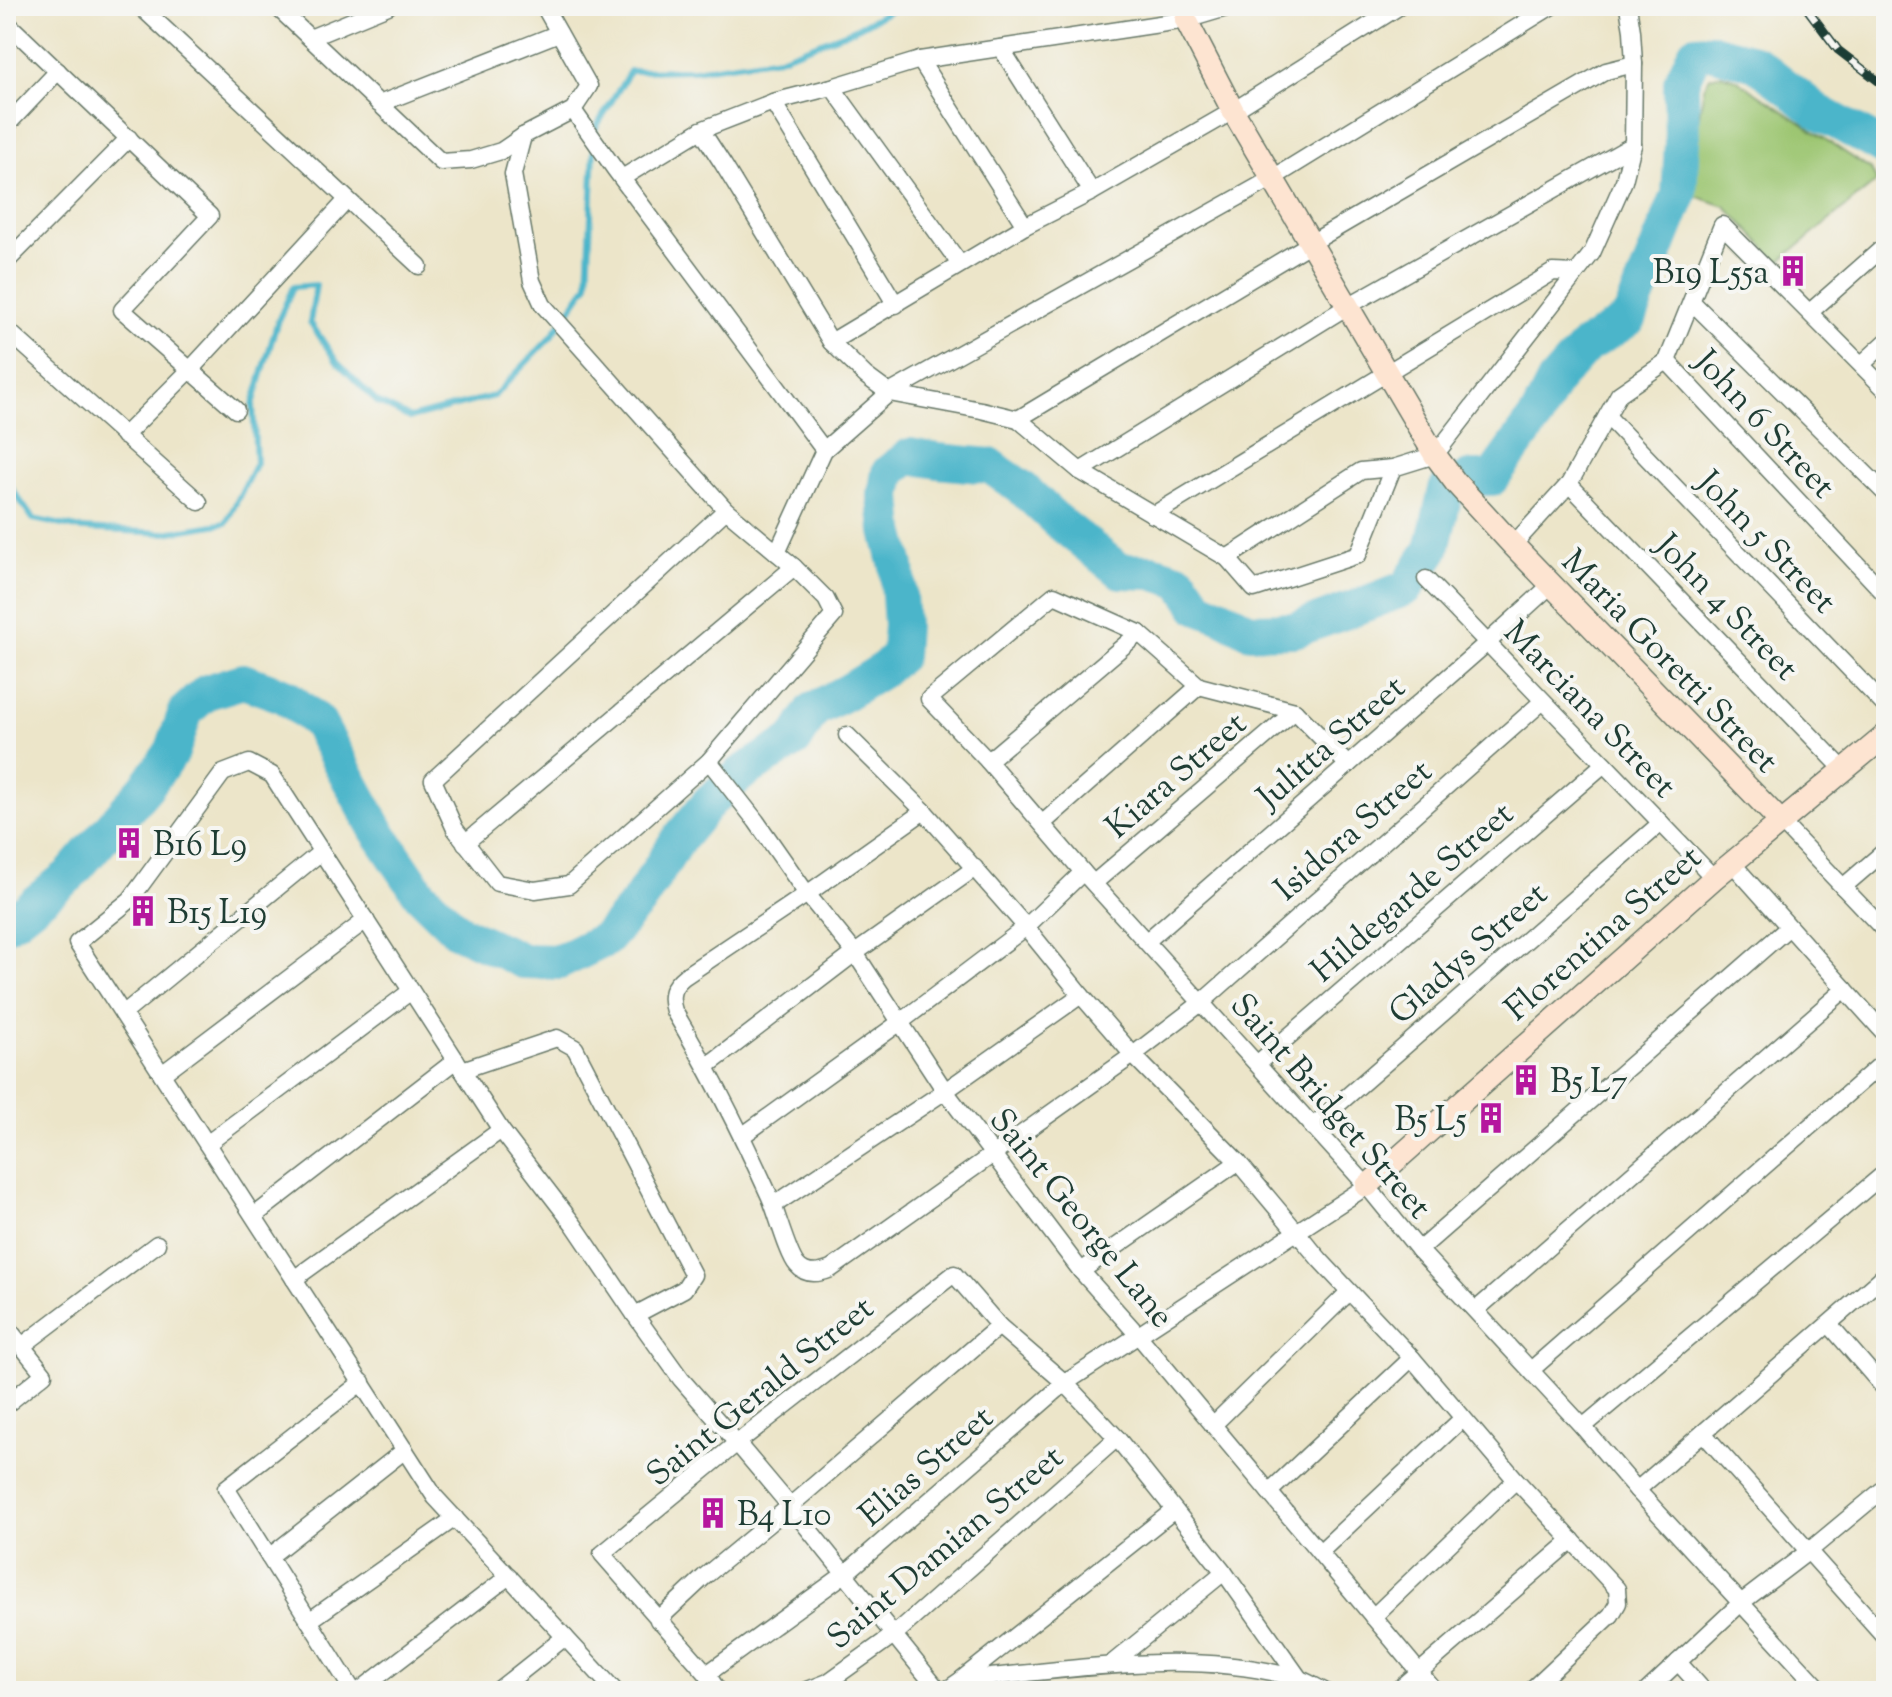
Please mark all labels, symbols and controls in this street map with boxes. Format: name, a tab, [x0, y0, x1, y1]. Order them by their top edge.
place label: B19 L55a	[1653, 250, 1769, 299]
building icon: B19 L55a	[1776, 254, 1810, 288]
street label: John 6 Street	[1680, 339, 1846, 511]
street label: John 5 Street	[1683, 459, 1847, 626]
street label: John 4 Street	[1641, 522, 1809, 693]
street label: Maria Goretti Street	[1549, 539, 1789, 786]
street label: Marciana Street	[1491, 610, 1686, 811]
street label: Julitta Street	[1246, 665, 1417, 823]
street label: Kiara Street	[1096, 701, 1259, 852]
street label: Isidora Street	[1265, 749, 1444, 914]
street label: Hildegarde Street	[1301, 791, 1526, 996]
place label: B16 L9	[153, 822, 247, 871]
building icon: B16 L9	[112, 826, 146, 860]
street label: Florentina Street	[1495, 835, 1714, 1034]
street label: Gladys Street	[1379, 871, 1560, 1038]
place label: B15 L19	[167, 890, 267, 939]
building icon: B15 L19	[126, 894, 160, 928]
street label: Saint Bridget Street	[1217, 983, 1442, 1231]
place label: B5 L7	[1550, 1059, 1628, 1108]
building icon: B5 L7	[1509, 1063, 1543, 1097]
place label: B5 L5	[1395, 1097, 1467, 1146]
street label: Saint George Lane	[976, 1099, 1184, 1340]
building icon: B5 L5	[1474, 1101, 1508, 1135]
street label: Saint Gerald Street	[637, 1285, 886, 1500]
street label: Elias Street	[849, 1395, 1005, 1540]
street label: Saint Damian Street	[817, 1435, 1075, 1662]
place label: B4 L10	[737, 1492, 832, 1541]
building icon: B4 L10	[696, 1496, 730, 1530]

